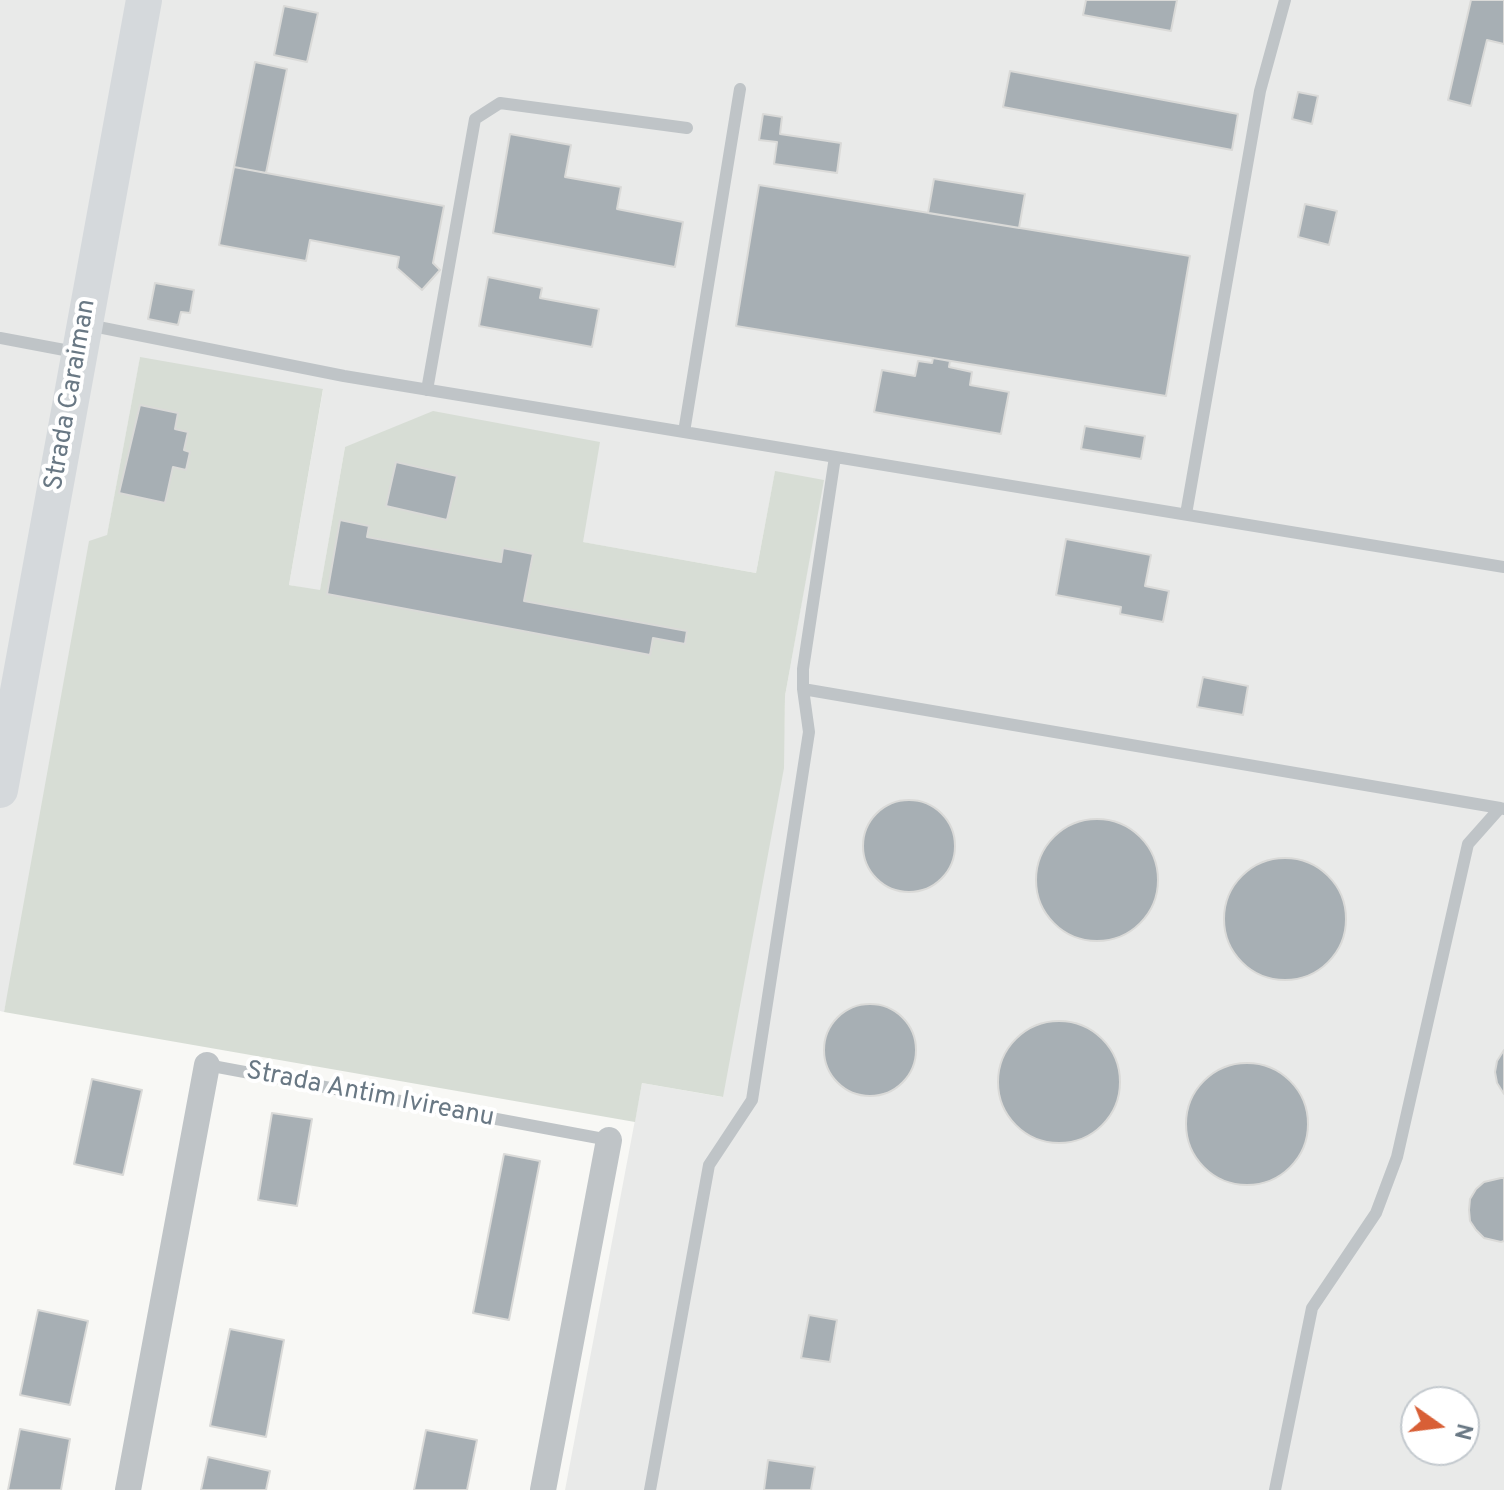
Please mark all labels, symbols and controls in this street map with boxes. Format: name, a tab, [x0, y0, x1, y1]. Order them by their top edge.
street label: Strada Caraiman	[40, 297, 104, 493]
street label: Strada Antim Ivireanu	[243, 1057, 497, 1135]
north arrow	[1400, 1386, 1480, 1466]
text: N	[1447, 1421, 1477, 1442]

